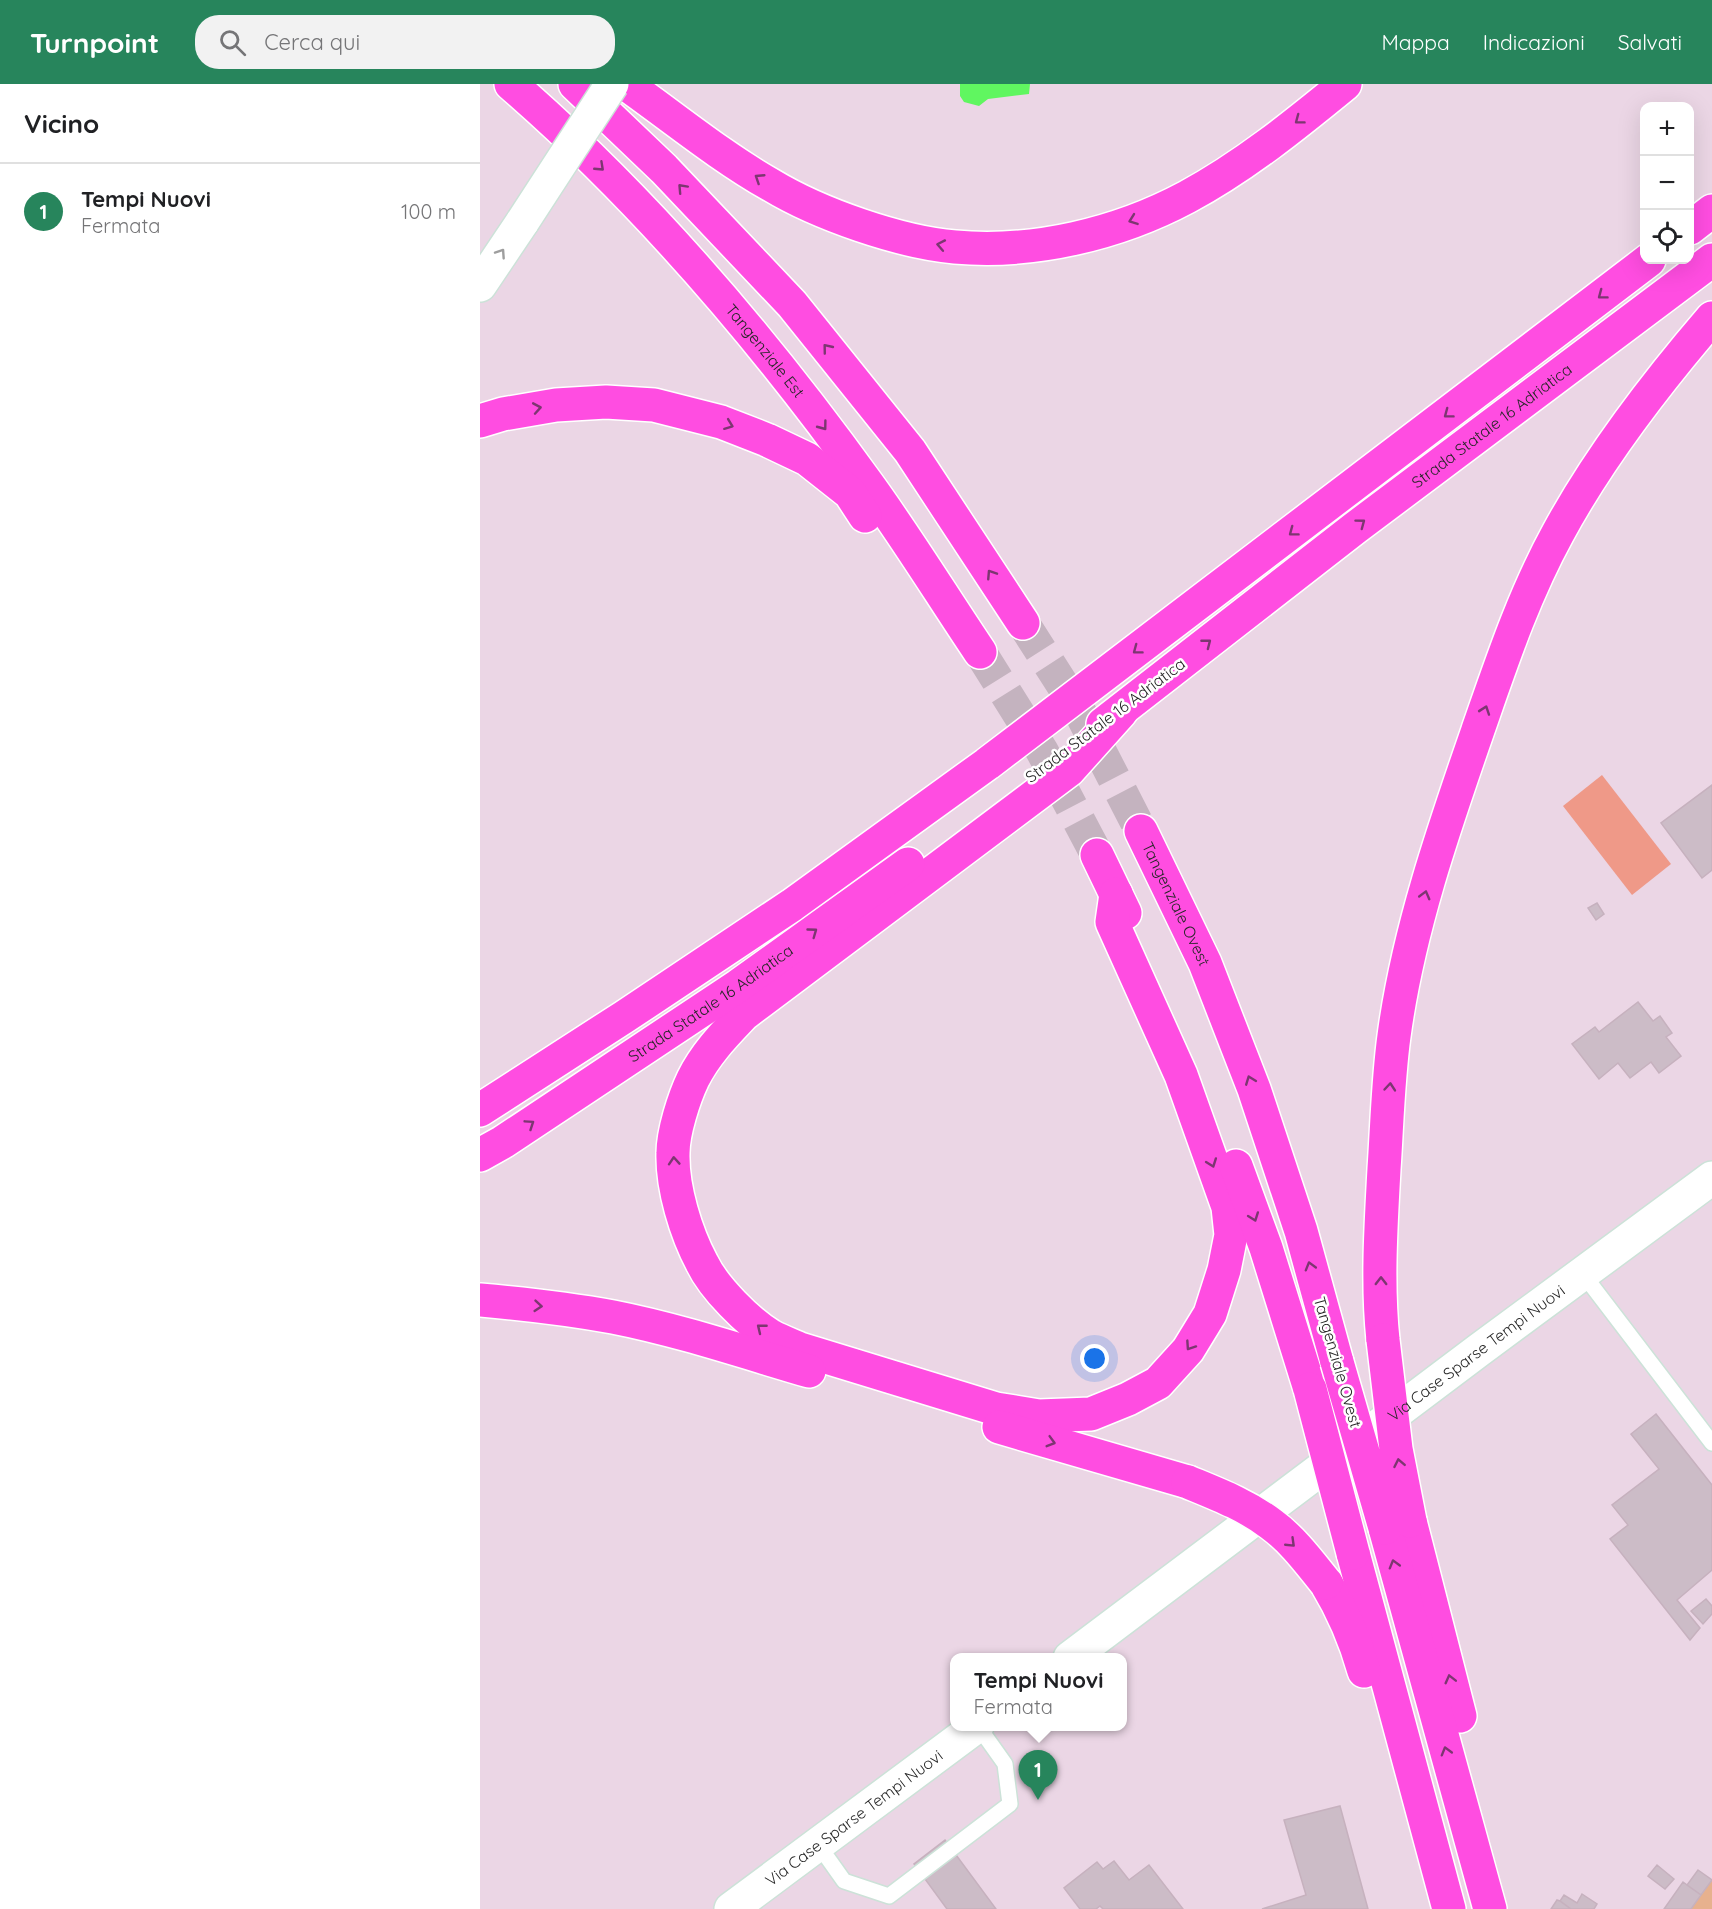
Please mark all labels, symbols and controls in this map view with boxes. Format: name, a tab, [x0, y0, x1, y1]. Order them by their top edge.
search box	[195, 15, 615, 69]
text: Turnpoint	[30, 25, 159, 60]
icon: search	[216, 26, 249, 59]
text: Cerca qui	[264, 28, 360, 56]
text: Mappa	[1381, 29, 1450, 55]
text: Indicazioni	[1483, 29, 1585, 55]
text: Salvati	[1618, 29, 1682, 55]
map controls	[1640, 102, 1694, 264]
button: +	[1640, 102, 1694, 156]
text: Vicino	[24, 107, 99, 140]
one-way arrow	[1294, 113, 1305, 124]
button: −	[1640, 156, 1694, 210]
one-way arrow	[593, 159, 604, 170]
one-way arrow	[755, 174, 766, 185]
text: Tempi Nuovi	[81, 185, 211, 213]
one-way arrow	[679, 185, 690, 196]
text: 1	[40, 199, 47, 224]
text: 100 m	[401, 199, 456, 224]
button: locate	[1640, 210, 1694, 264]
text: Fermata	[81, 213, 160, 238]
one-way arrow	[1128, 213, 1139, 225]
one-way arrow	[937, 239, 947, 252]
one-way arrow	[494, 249, 506, 259]
one-way arrow	[1598, 288, 1609, 299]
street label: Tangenziale Est	[721, 300, 809, 402]
one-way arrow	[824, 344, 835, 355]
street label: Strada Statale 16 Adriatica	[1407, 359, 1576, 492]
one-way arrow	[532, 402, 542, 415]
one-way arrow	[1443, 406, 1454, 417]
one-way arrow	[722, 418, 733, 430]
one-way arrow	[815, 419, 826, 430]
one-way arrow	[1354, 520, 1365, 531]
one-way arrow	[1288, 525, 1299, 536]
one-way arrow	[987, 570, 998, 581]
one-way arrow	[1201, 640, 1212, 651]
one-way arrow	[1133, 643, 1144, 654]
street label: Strada Statale 16 Adriatica	[1021, 653, 1189, 787]
one-way arrow	[1477, 705, 1490, 716]
street label: Tangenziale Ovest	[1138, 839, 1215, 969]
one-way arrow	[1418, 890, 1431, 900]
one-way arrow	[806, 928, 817, 939]
street label: Strada Statale 16 Adriatica	[624, 940, 797, 1066]
one-way arrow	[1245, 1075, 1258, 1086]
one-way arrow	[1383, 1082, 1396, 1091]
one-way arrow	[523, 1120, 534, 1131]
one-way arrow	[668, 1156, 681, 1166]
one-way arrow	[1205, 1157, 1218, 1168]
one-way arrow	[1247, 1211, 1260, 1221]
one-way arrow	[1305, 1261, 1318, 1271]
one-way arrow	[1375, 1277, 1387, 1286]
street label: Via Case Sparse Tempi Nuovi	[1384, 1280, 1569, 1425]
street label: Tangenziale Ovest	[1310, 1294, 1366, 1430]
one-way arrow	[534, 1299, 543, 1312]
one-way arrow	[757, 1324, 768, 1335]
one-way arrow	[1186, 1339, 1197, 1350]
your location	[1080, 1344, 1109, 1373]
one-way arrow	[1045, 1435, 1056, 1447]
one-way arrow	[1393, 1459, 1406, 1469]
one-way arrow	[1285, 1536, 1295, 1547]
one-way arrow	[1389, 1559, 1402, 1569]
popup	[950, 1653, 1127, 1731]
text: Tempi Nuovi	[974, 1666, 1103, 1694]
one-way arrow	[1445, 1674, 1458, 1684]
text: Fermata	[974, 1694, 1053, 1719]
street label: Via Case Sparse Tempi Nuovi	[761, 1745, 946, 1890]
one-way arrow	[1441, 1747, 1454, 1757]
pin: 1	[1018, 1750, 1058, 1800]

